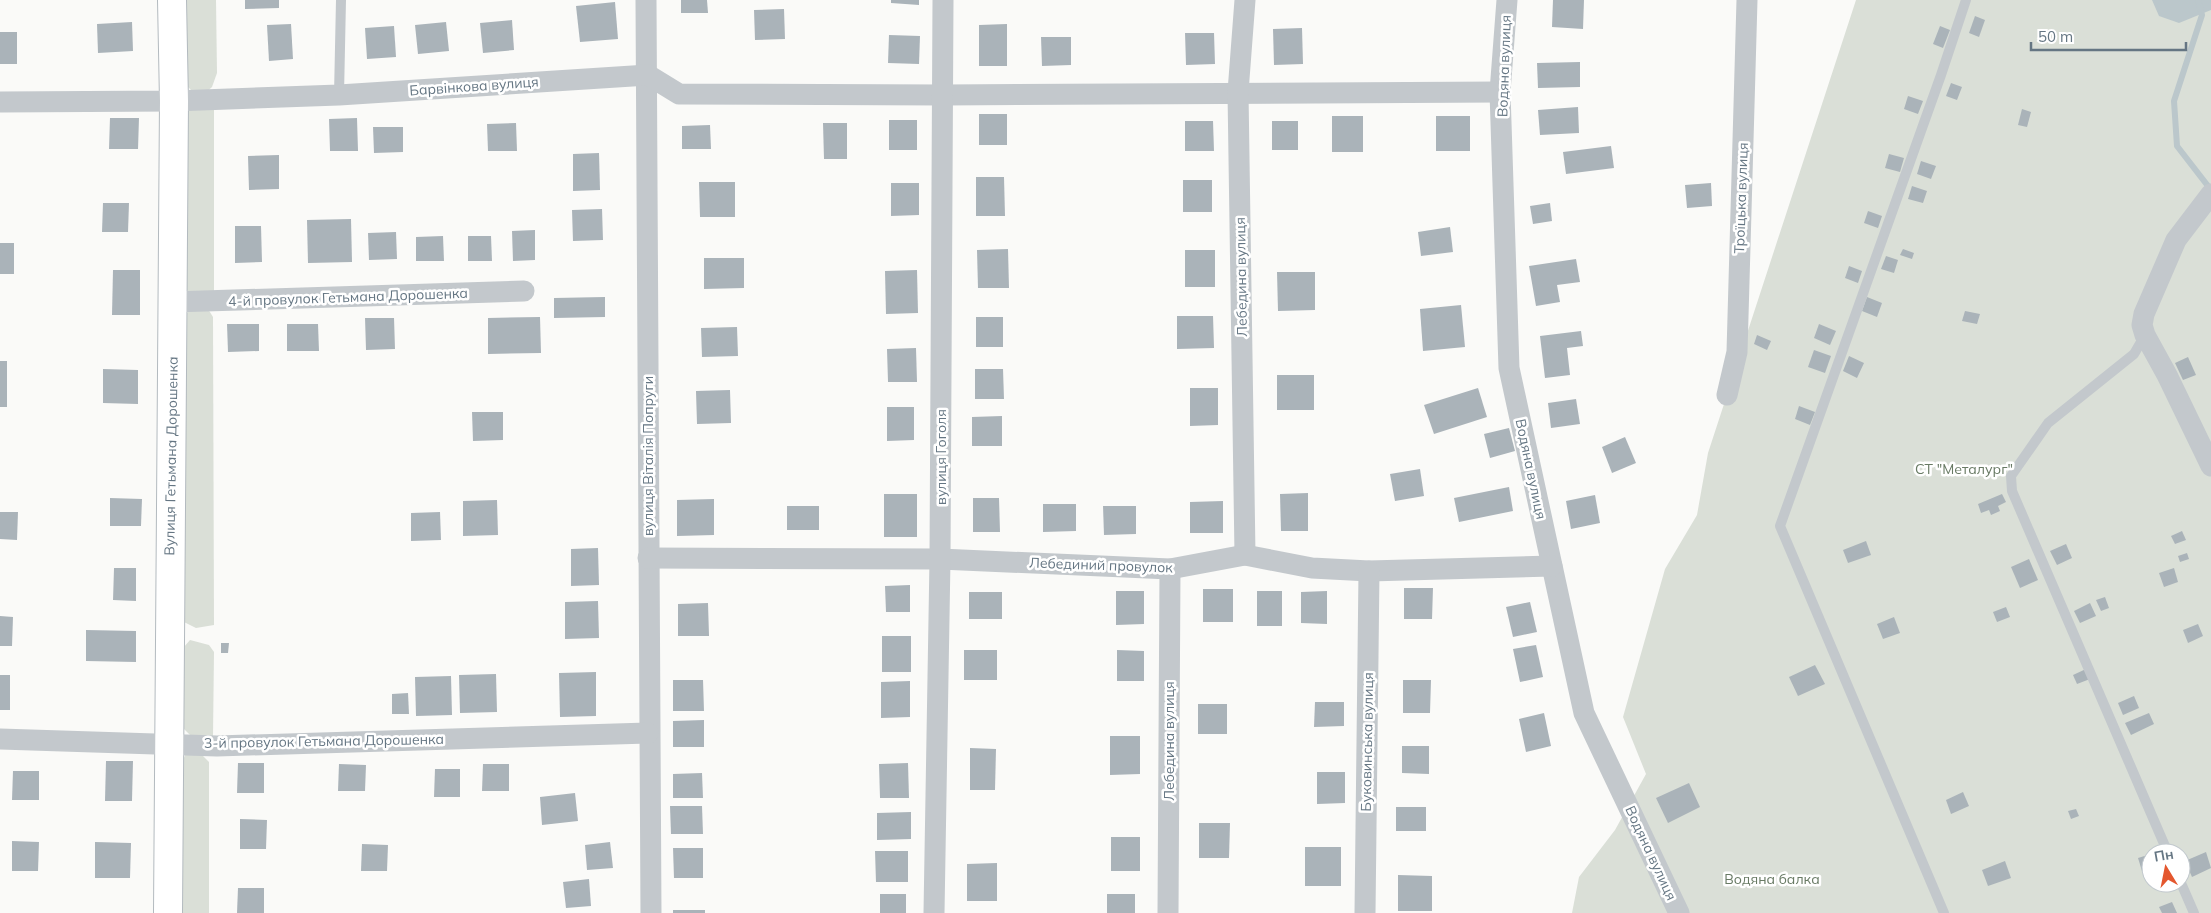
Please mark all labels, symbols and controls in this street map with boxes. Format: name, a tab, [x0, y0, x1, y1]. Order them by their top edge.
street label: Водяна вулиця	[1493, 15, 1515, 117]
scale bar	[2031, 20, 2186, 52]
text: 50 m	[2038, 27, 2073, 46]
street label: Барвінкова вулиця	[409, 73, 539, 99]
street label: Троїцька вулиця	[1730, 142, 1752, 254]
street label: Лебедина вулиця	[1231, 217, 1251, 337]
street label: 4-й провулок Гетьмана Дорошенка	[228, 284, 468, 310]
street label: Вулиця Гетьмана Дорошенка	[160, 356, 182, 556]
street label: вулиця Віталія Попруги	[639, 376, 657, 536]
street label: вулиця Гоголя	[932, 409, 950, 505]
street label: Водяна вулиця	[1512, 417, 1550, 521]
park label: СТ "Металург"	[1915, 460, 2013, 478]
street label: Лебединий провулок	[1029, 553, 1174, 577]
street label: Буковинська вулиця	[1357, 672, 1377, 812]
street label: Лебедина вулиця	[1160, 681, 1178, 801]
street label: 3-й провулок Гетьмана Дорошенка	[204, 730, 444, 752]
street label: Водяна вулиця	[1621, 803, 1681, 903]
north arrow	[2141, 843, 2191, 893]
text: Пн	[2153, 845, 2175, 866]
park label: Водяна балка	[1724, 870, 1820, 888]

